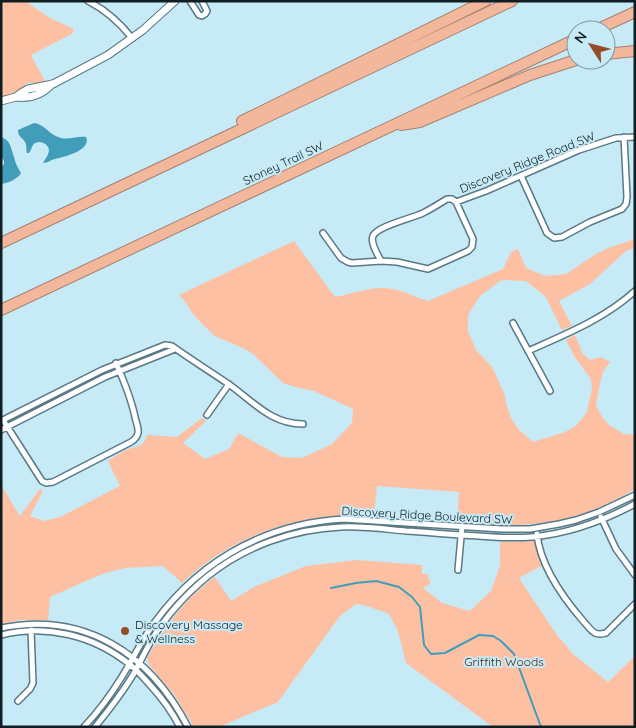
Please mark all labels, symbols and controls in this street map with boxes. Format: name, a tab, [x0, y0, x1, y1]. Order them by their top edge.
north arrow	[566, 20, 616, 70]
text: N	[570, 28, 591, 47]
street label: Discovery Ridge Road SW	[457, 128, 597, 196]
street label: Stoney Trail SW	[240, 138, 326, 188]
street label: Discovery Ridge Boulevard SW	[341, 503, 513, 527]
place label: Discovery Massage & Wellness	[135, 617, 243, 646]
marker: Discovery Massage & Wellness	[119, 625, 131, 637]
park label: Griffith Woods	[464, 654, 544, 669]

